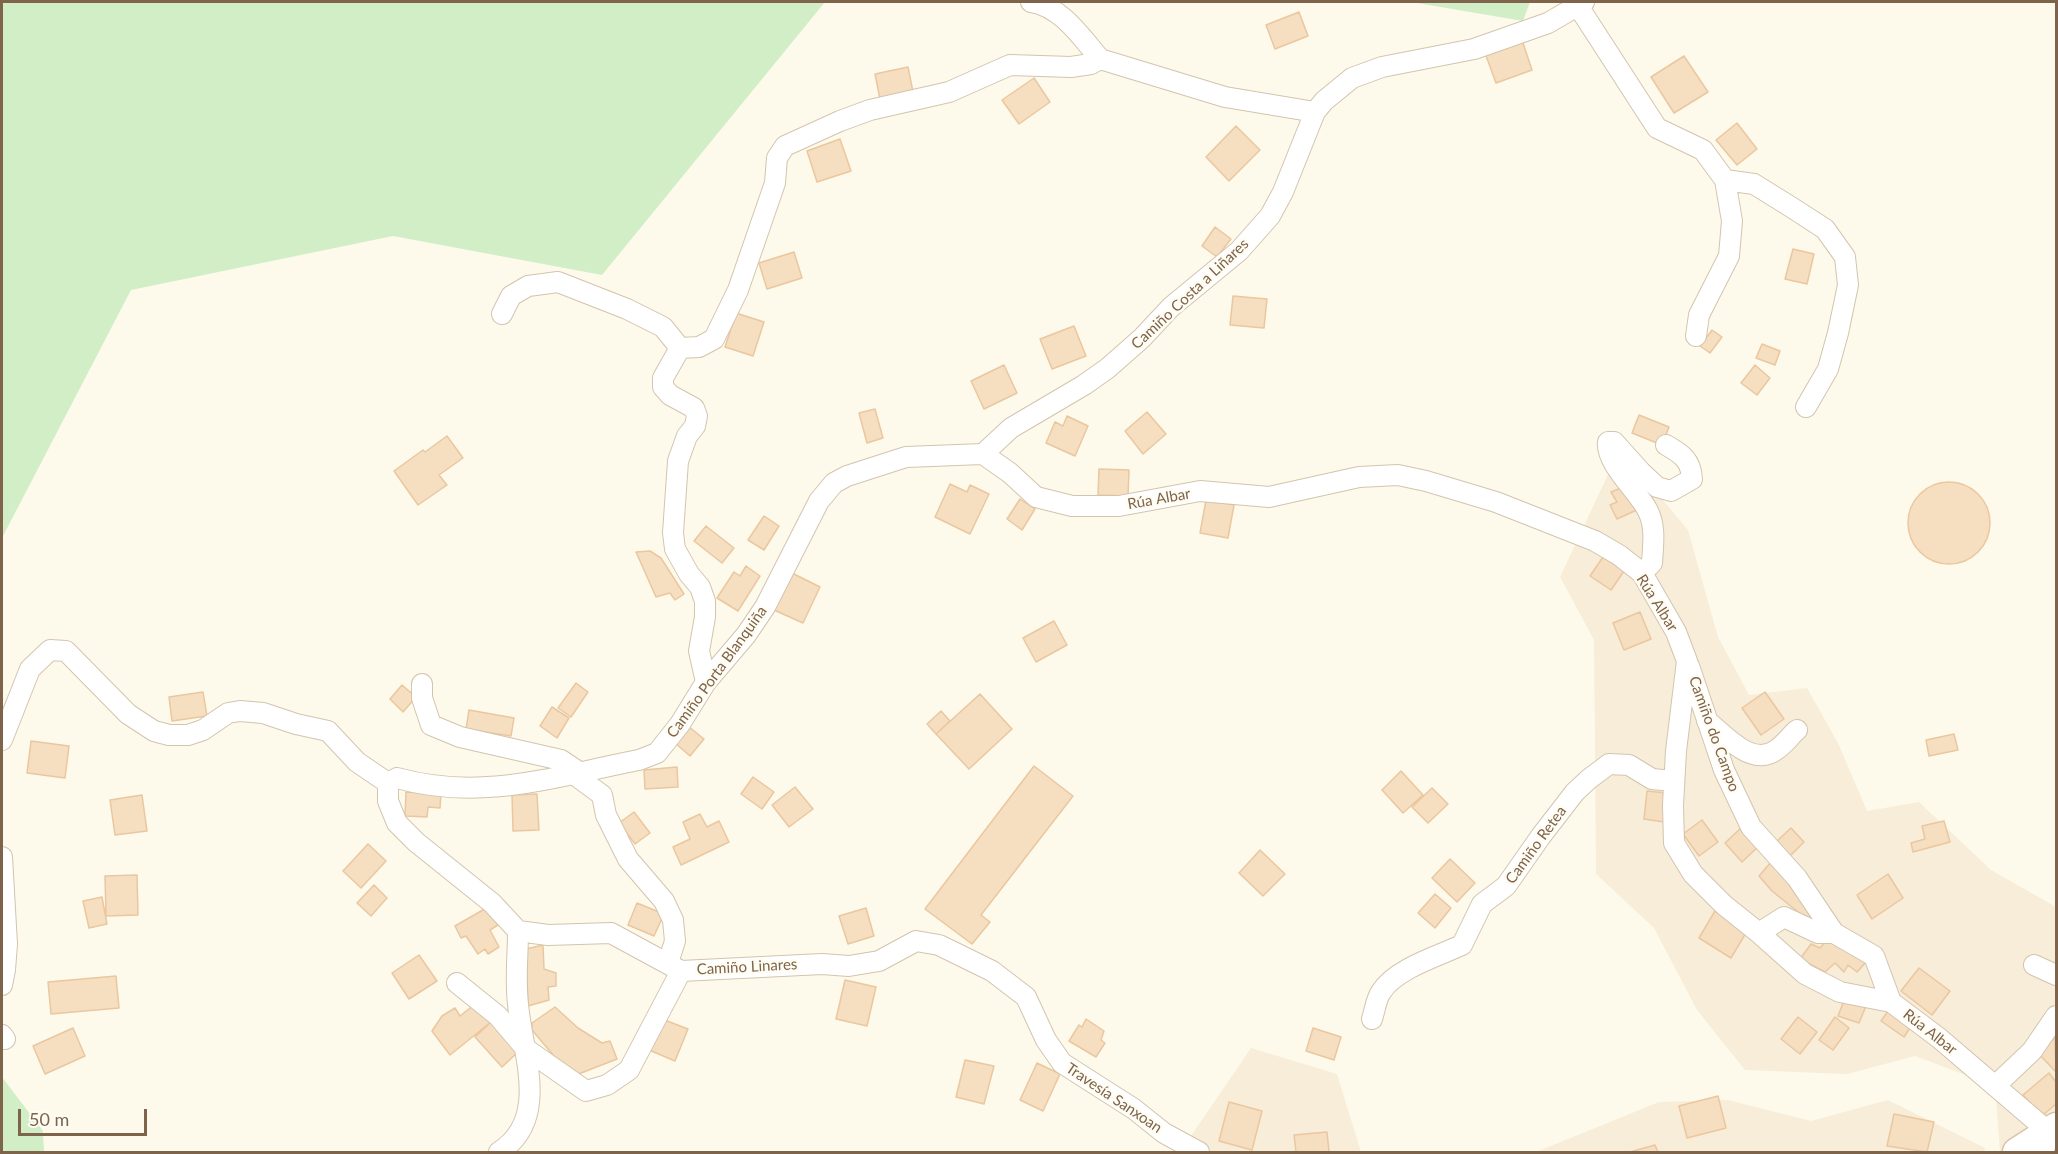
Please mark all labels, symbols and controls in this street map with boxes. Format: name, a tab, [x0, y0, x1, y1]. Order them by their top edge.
street label: Camiño Costa a Liñares	[1128, 235, 1252, 353]
street label: Rúa Albar	[1126, 485, 1192, 513]
street label: Rúa Albar	[1632, 571, 1682, 635]
street label: Camiño Porta Blanquiña	[663, 603, 771, 741]
street label: Camiño do Campo	[1685, 674, 1743, 794]
street label: Camiño Retea	[1502, 803, 1570, 887]
street label: Camiño Linares	[696, 955, 798, 979]
street label: Rúa Albar	[1899, 1005, 1961, 1059]
street label: Travesía Sanxoan	[1063, 1059, 1165, 1137]
scale bar	[21, 1097, 150, 1135]
text: 50 m	[29, 1108, 69, 1130]

